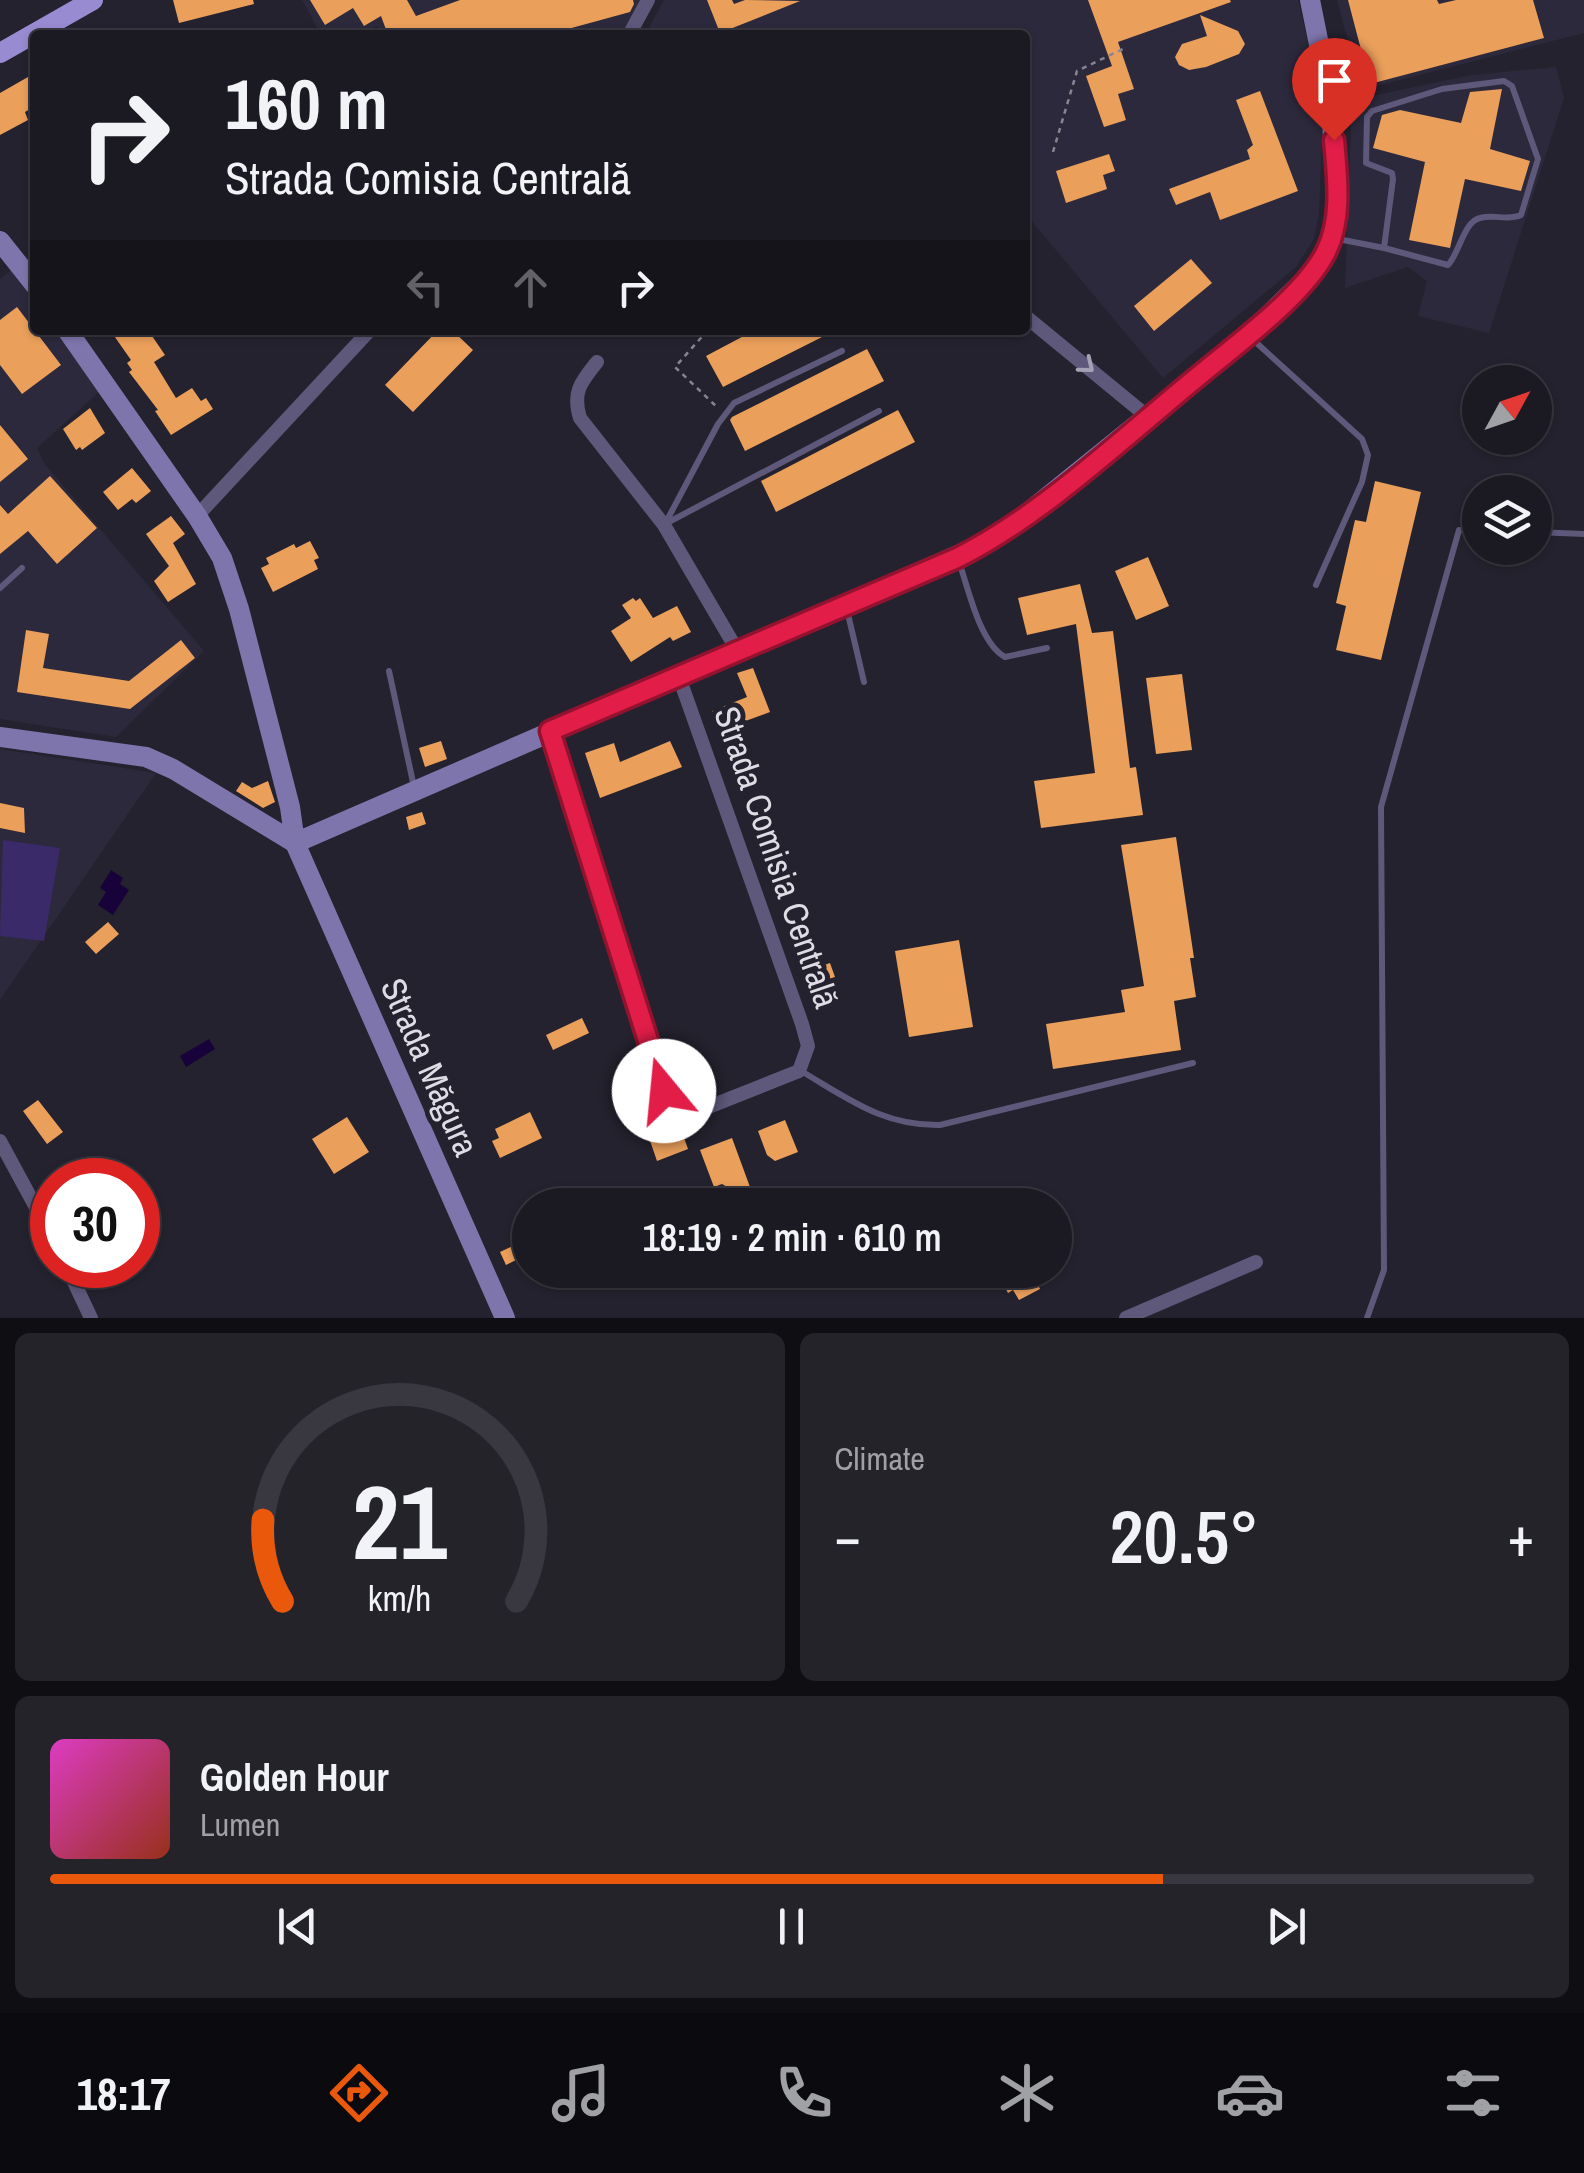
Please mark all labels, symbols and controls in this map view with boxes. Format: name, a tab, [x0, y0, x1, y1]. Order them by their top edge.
pin	[1292, 38, 1377, 141]
icon: arrive	[1307, 53, 1362, 108]
text: 160 m	[225, 57, 388, 151]
icon: right	[60, 70, 190, 200]
text: Strada Comisia Centrală	[225, 147, 631, 208]
icon: left	[398, 260, 453, 315]
icon: ahead	[503, 260, 558, 315]
icon: right	[608, 260, 663, 315]
one-way arrow	[1075, 355, 1093, 373]
north arrow	[1462, 365, 1552, 455]
map controls	[1462, 365, 1552, 565]
button: layers	[1462, 475, 1552, 565]
street label: Strada Comisia Centrală	[703, 700, 851, 1014]
street label: Strada Măgura	[370, 971, 490, 1163]
position arrow	[612, 1039, 716, 1143]
speed limit sign: 30	[30, 1158, 160, 1288]
text: 18:19 · 2 min · 610 m	[642, 1212, 942, 1263]
text: Climate	[835, 1437, 925, 1480]
text: 21	[352, 1451, 448, 1591]
text: 20.5°	[1109, 1485, 1259, 1586]
text: −	[835, 1499, 861, 1573]
text: +	[1508, 1499, 1534, 1573]
text: km/h	[368, 1574, 432, 1622]
text: Golden Hour	[200, 1752, 389, 1803]
text: Lumen	[200, 1803, 280, 1846]
icon: previous	[270, 1899, 325, 1954]
icon: pause	[764, 1899, 819, 1954]
icon: next	[1259, 1899, 1314, 1954]
icon: directions	[324, 2058, 394, 2128]
icon: music	[546, 2058, 616, 2128]
icon: phone	[769, 2058, 839, 2128]
icon: climate	[992, 2058, 1062, 2128]
icon: car	[1215, 2058, 1285, 2128]
icon: filters	[1438, 2058, 1508, 2128]
text: 18:17	[76, 2063, 171, 2124]

